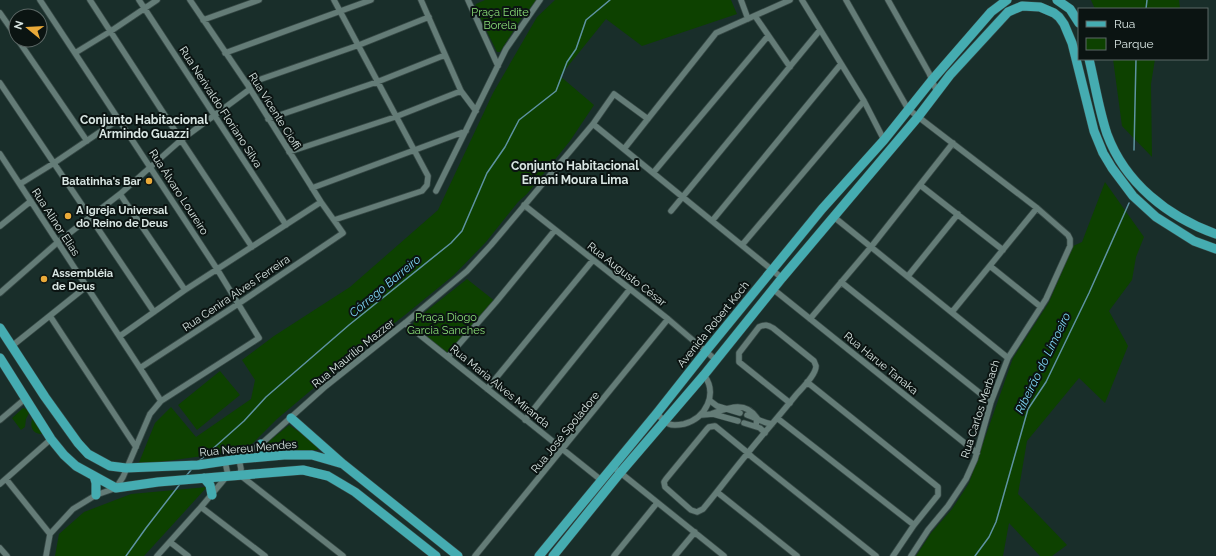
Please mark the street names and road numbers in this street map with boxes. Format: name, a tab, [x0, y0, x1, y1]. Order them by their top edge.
street label: Rua Nerivaldo Floriano Silva	[176, 44, 265, 170]
street label: Rua Vicente Cioffi	[246, 70, 303, 152]
street label: Rua Álvaro Loureiro	[146, 147, 212, 238]
street label: Rua Alinor Elias	[29, 186, 82, 258]
street label: Rua Augusto César	[585, 240, 669, 309]
street label: Rua Cenira Alves Ferreira	[180, 253, 292, 334]
street label: Avenida Robert Koch	[675, 279, 752, 370]
street label: Rua Maurilio Mazzer	[310, 316, 397, 391]
street label: Rua Harue Tanaka	[841, 330, 920, 397]
street label: Rua Maria Alves Miranda	[447, 342, 552, 431]
street label: Rua Carlos Merbach	[958, 358, 1003, 460]
street label: Rua José Spoladore	[529, 389, 603, 476]
street label: Rua Nereu Mendes	[199, 438, 297, 459]

